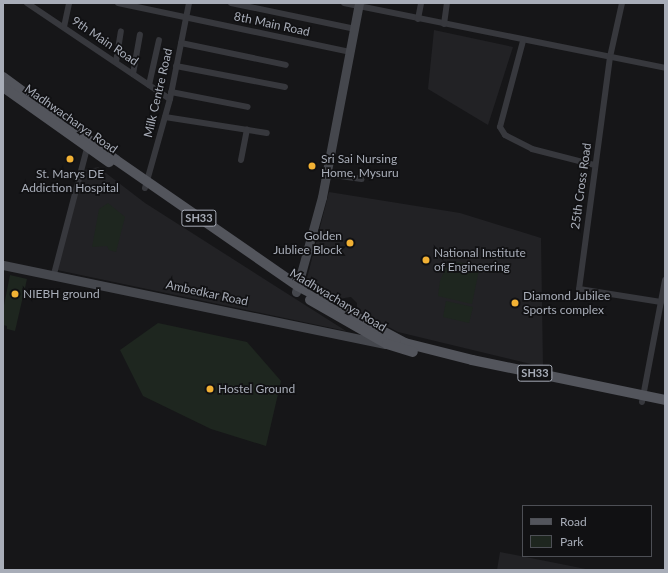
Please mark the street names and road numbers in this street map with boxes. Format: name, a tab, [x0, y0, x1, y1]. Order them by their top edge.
street label: 8th Main Road	[233, 9, 311, 39]
street label: 9th Main Road	[69, 13, 141, 69]
street label: Milk Centre Road	[141, 47, 175, 139]
street label: Madhwacharya Road	[22, 82, 120, 156]
street label: 25th Cross Road	[568, 142, 594, 230]
road number: SH33	[181, 209, 217, 227]
street label: Madhwacharya Road	[287, 265, 389, 335]
street label: Ambedkar Road	[164, 277, 250, 309]
road number: SH33	[517, 364, 553, 382]

